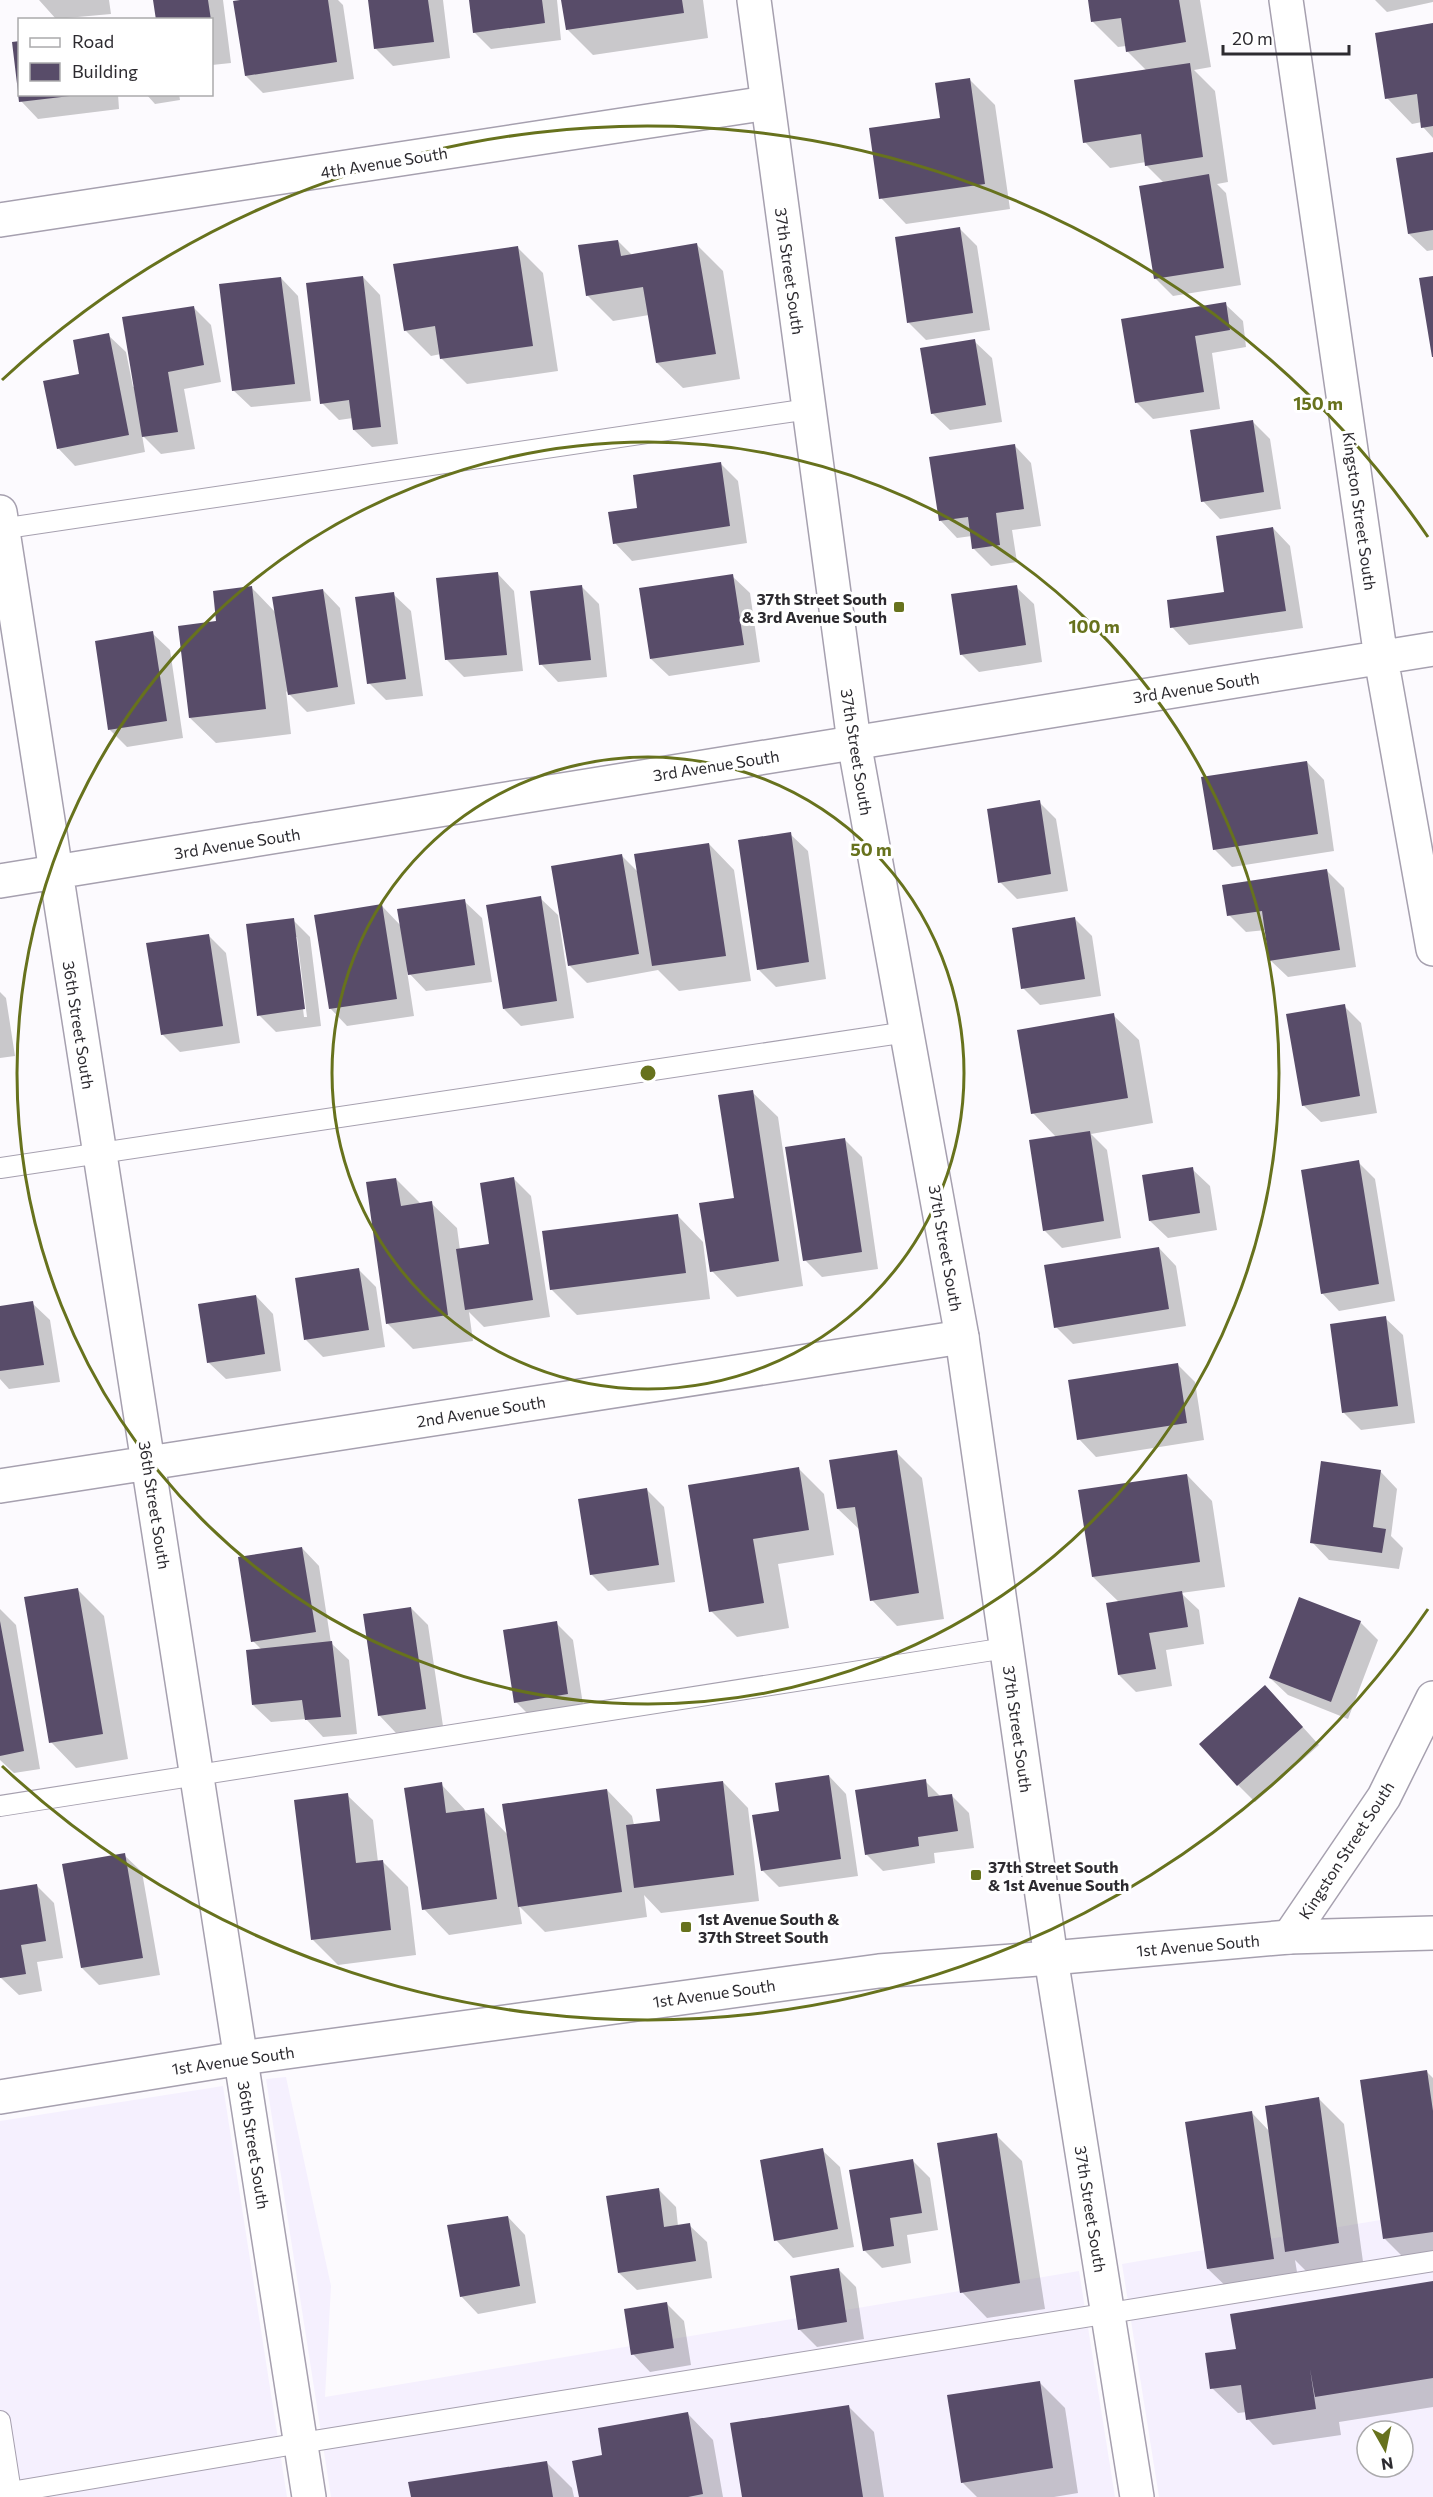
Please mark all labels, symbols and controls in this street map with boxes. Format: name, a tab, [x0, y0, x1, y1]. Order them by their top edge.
legend	[18, 18, 213, 96]
scale bar	[1223, 18, 1349, 56]
text: 20 m	[1232, 27, 1273, 49]
text: Road	[72, 30, 114, 52]
text: Building	[72, 60, 138, 82]
street label: 4th Avenue South	[319, 143, 449, 181]
street label: 37th Street South	[772, 206, 808, 336]
text: 150 m	[1293, 392, 1343, 414]
street label: Kingston Street South	[1339, 430, 1381, 592]
place label: 37th Street South & 3rd Avenue South	[742, 589, 887, 626]
marker: 37th Street South & 3rd Avenue South	[892, 600, 906, 614]
text: 100 m	[1068, 615, 1120, 637]
street label: 3rd Avenue South	[1132, 668, 1260, 706]
street label: 37th Street South	[838, 687, 876, 817]
street label: 3rd Avenue South	[652, 746, 780, 784]
street label: 3rd Avenue South	[173, 824, 301, 862]
text: 50 m	[850, 838, 892, 860]
street label: 36th Street South	[59, 960, 99, 1090]
centre of rings	[638, 1063, 658, 1083]
street label: 37th Street South	[926, 1183, 966, 1313]
street label: 2nd Avenue South	[415, 1391, 547, 1431]
street label: 36th Street South	[135, 1440, 175, 1570]
street label: 37th Street South	[1000, 1664, 1036, 1794]
street label: Kingston Street South	[1294, 1778, 1398, 1922]
place label: 37th Street South & 1st Avenue South	[988, 1857, 1129, 1894]
marker: 37th Street South & 1st Avenue South	[969, 1868, 983, 1882]
place label: 1st Avenue South & 37th Street South	[698, 1909, 840, 1946]
marker: 1st Avenue South & 37th Street South	[679, 1920, 693, 1934]
street label: 1st Avenue South	[1136, 1930, 1260, 1960]
street label: 1st Avenue South	[651, 1975, 777, 2011]
street label: 1st Avenue South	[170, 2042, 296, 2078]
street label: 36th Street South	[234, 2080, 274, 2210]
street label: 37th Street South	[1072, 2144, 1110, 2274]
north arrow	[1355, 2419, 1415, 2479]
text: N	[1380, 2454, 1395, 2475]

